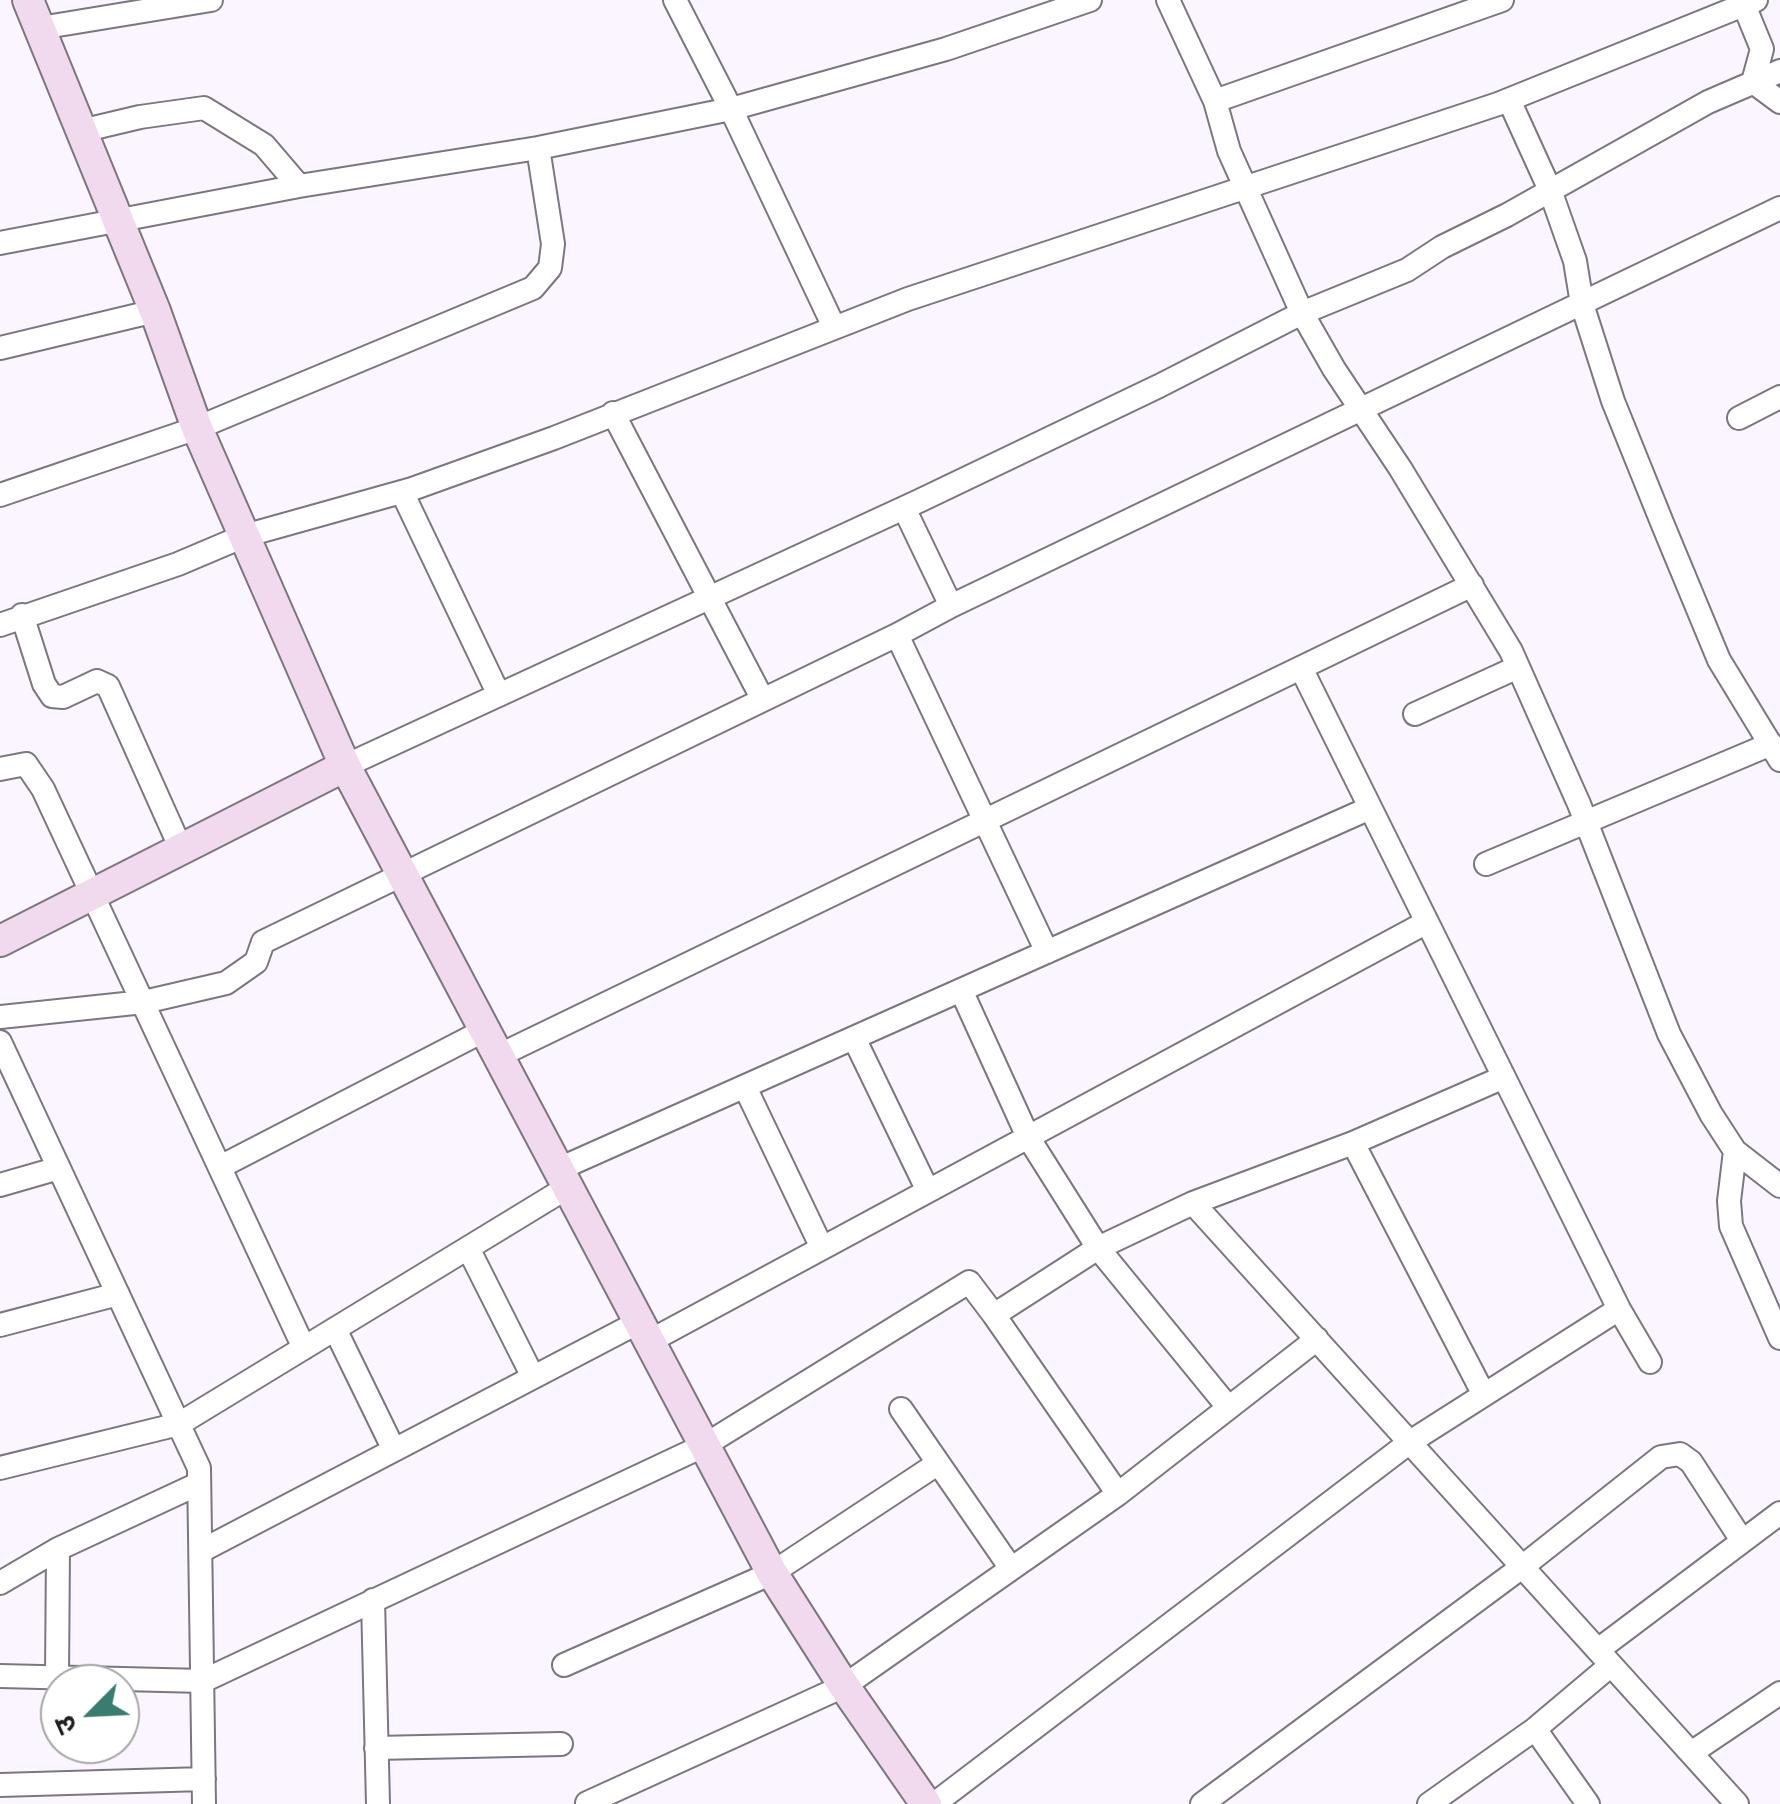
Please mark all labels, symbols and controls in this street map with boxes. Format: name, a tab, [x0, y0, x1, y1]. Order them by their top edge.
north arrow	[40, 1664, 140, 1764]
text: उ	[44, 1710, 85, 1741]

